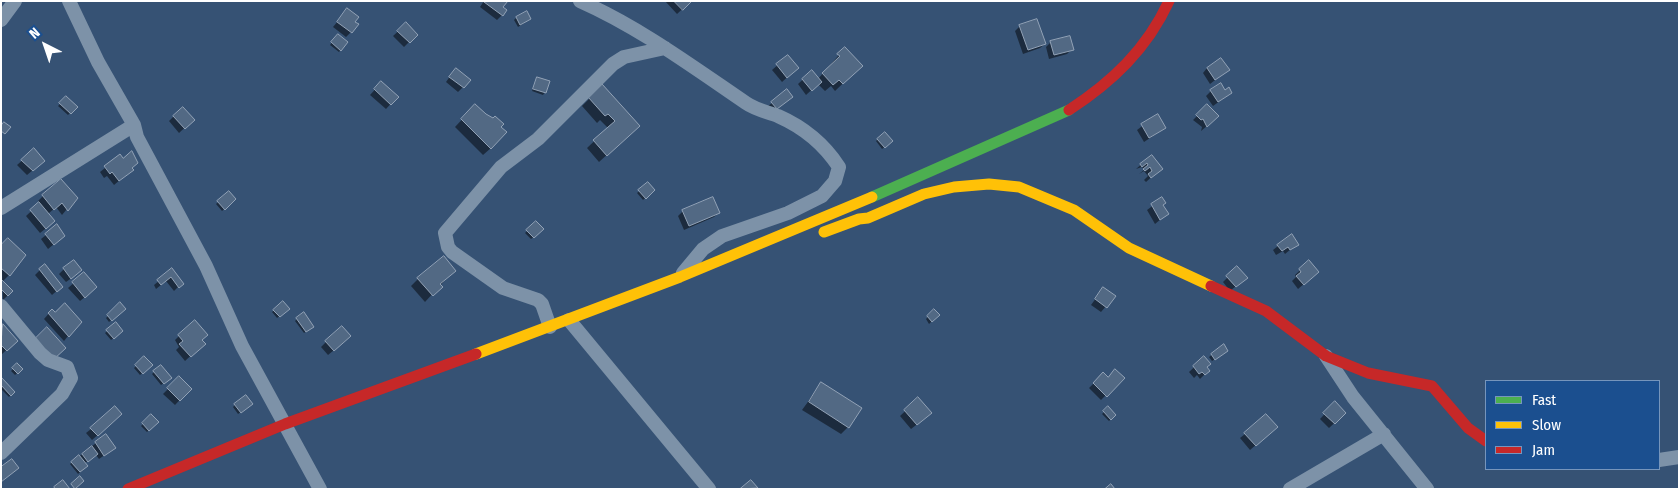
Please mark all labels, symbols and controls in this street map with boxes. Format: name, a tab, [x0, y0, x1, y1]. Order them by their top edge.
north arrow	[20, 20, 70, 70]
text: N	[26, 24, 44, 42]
legend	[1485, 380, 1660, 470]
text: Fast	[1532, 391, 1556, 409]
text: Slow	[1532, 416, 1561, 434]
text: Jam	[1532, 441, 1555, 459]

